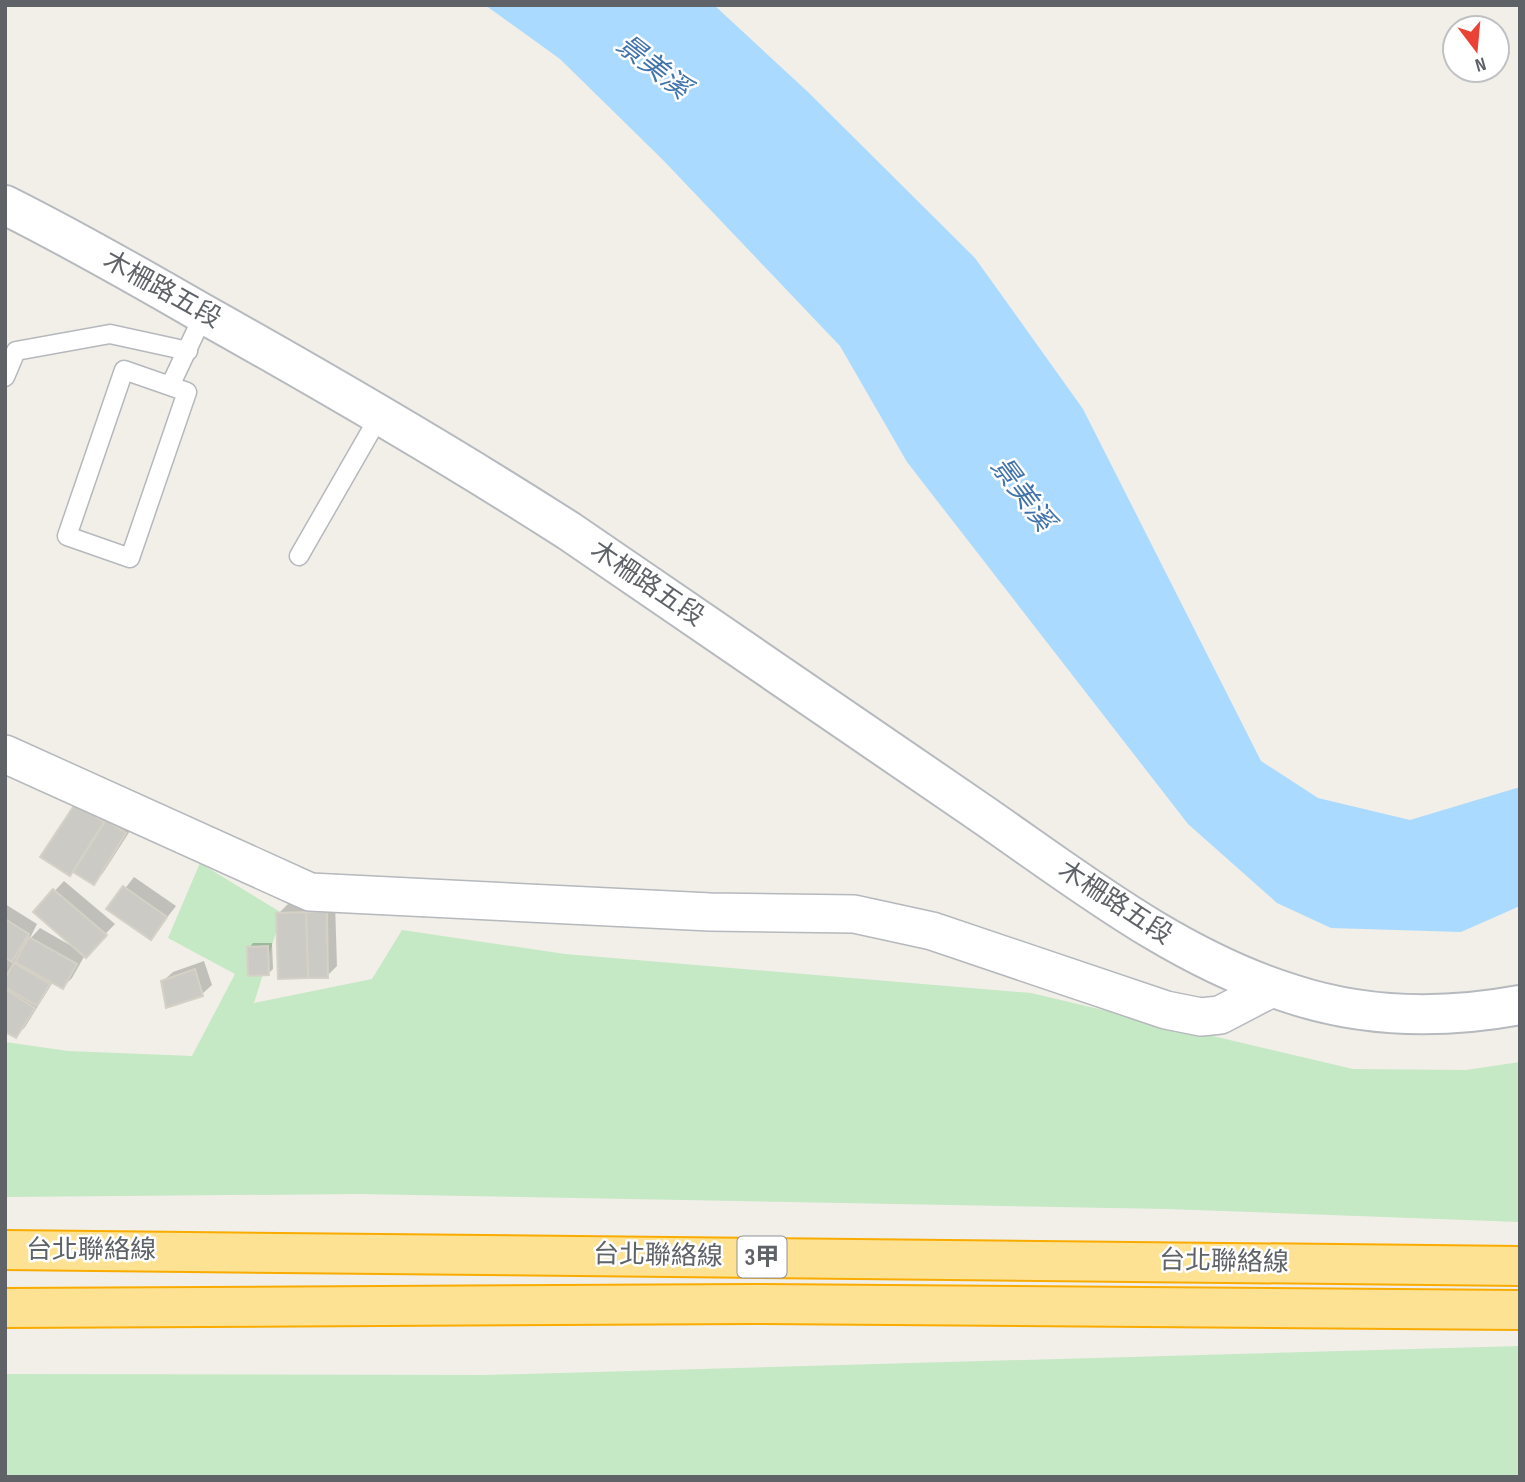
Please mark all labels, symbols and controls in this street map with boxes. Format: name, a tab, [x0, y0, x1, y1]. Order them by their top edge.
north arrow	[1441, 14, 1511, 84]
water label: 景美溪	[610, 28, 699, 108]
text: N	[1472, 51, 1488, 76]
street label: 木柵路五段	[98, 245, 226, 335]
water label: 景美溪	[984, 451, 1063, 541]
street label: 木柵路五段	[584, 535, 710, 633]
street label: 木柵路五段	[1052, 855, 1178, 951]
street label: 台北聯絡線	[26, 1235, 156, 1266]
road number: 3甲	[738, 1237, 786, 1278]
street label: 台北聯絡線	[593, 1239, 723, 1273]
street label: 台北聯絡線	[1159, 1245, 1289, 1279]

